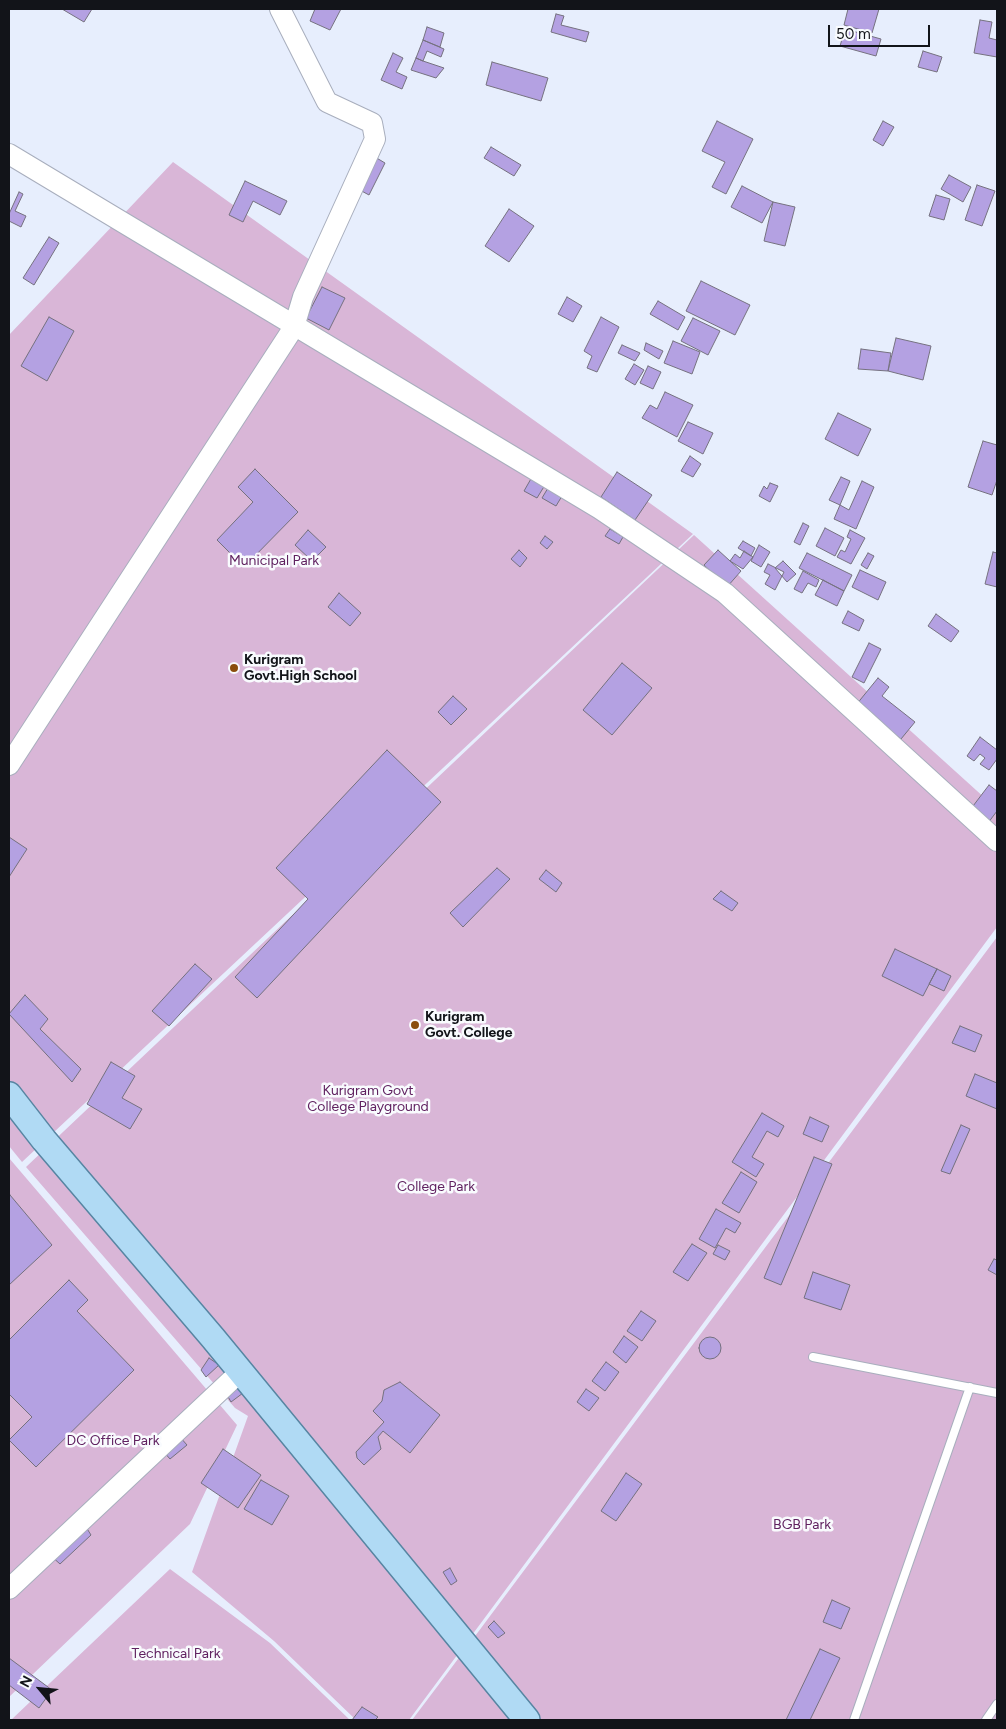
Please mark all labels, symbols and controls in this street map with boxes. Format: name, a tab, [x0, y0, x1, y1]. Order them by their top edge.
scale bar	[831, 15, 934, 47]
text: 50 m	[836, 25, 871, 43]
park label: Municipal Park	[229, 553, 319, 569]
place label: Kurigram Govt.High School	[244, 652, 357, 684]
marker: Kurigram Govt.High School	[228, 662, 240, 674]
place label: Kurigram Govt. College	[425, 1009, 513, 1042]
marker: Kurigram Govt. College	[409, 1019, 421, 1031]
park label: Kurigram Govt College Playground	[307, 1083, 429, 1116]
park label: College Park	[397, 1179, 475, 1195]
park label: DC Office Park	[67, 1433, 159, 1449]
park label: BGB Park	[773, 1517, 831, 1533]
park label: Technical Park	[132, 1646, 220, 1662]
north arrow	[15, 1664, 65, 1714]
text: N	[16, 1673, 36, 1691]

